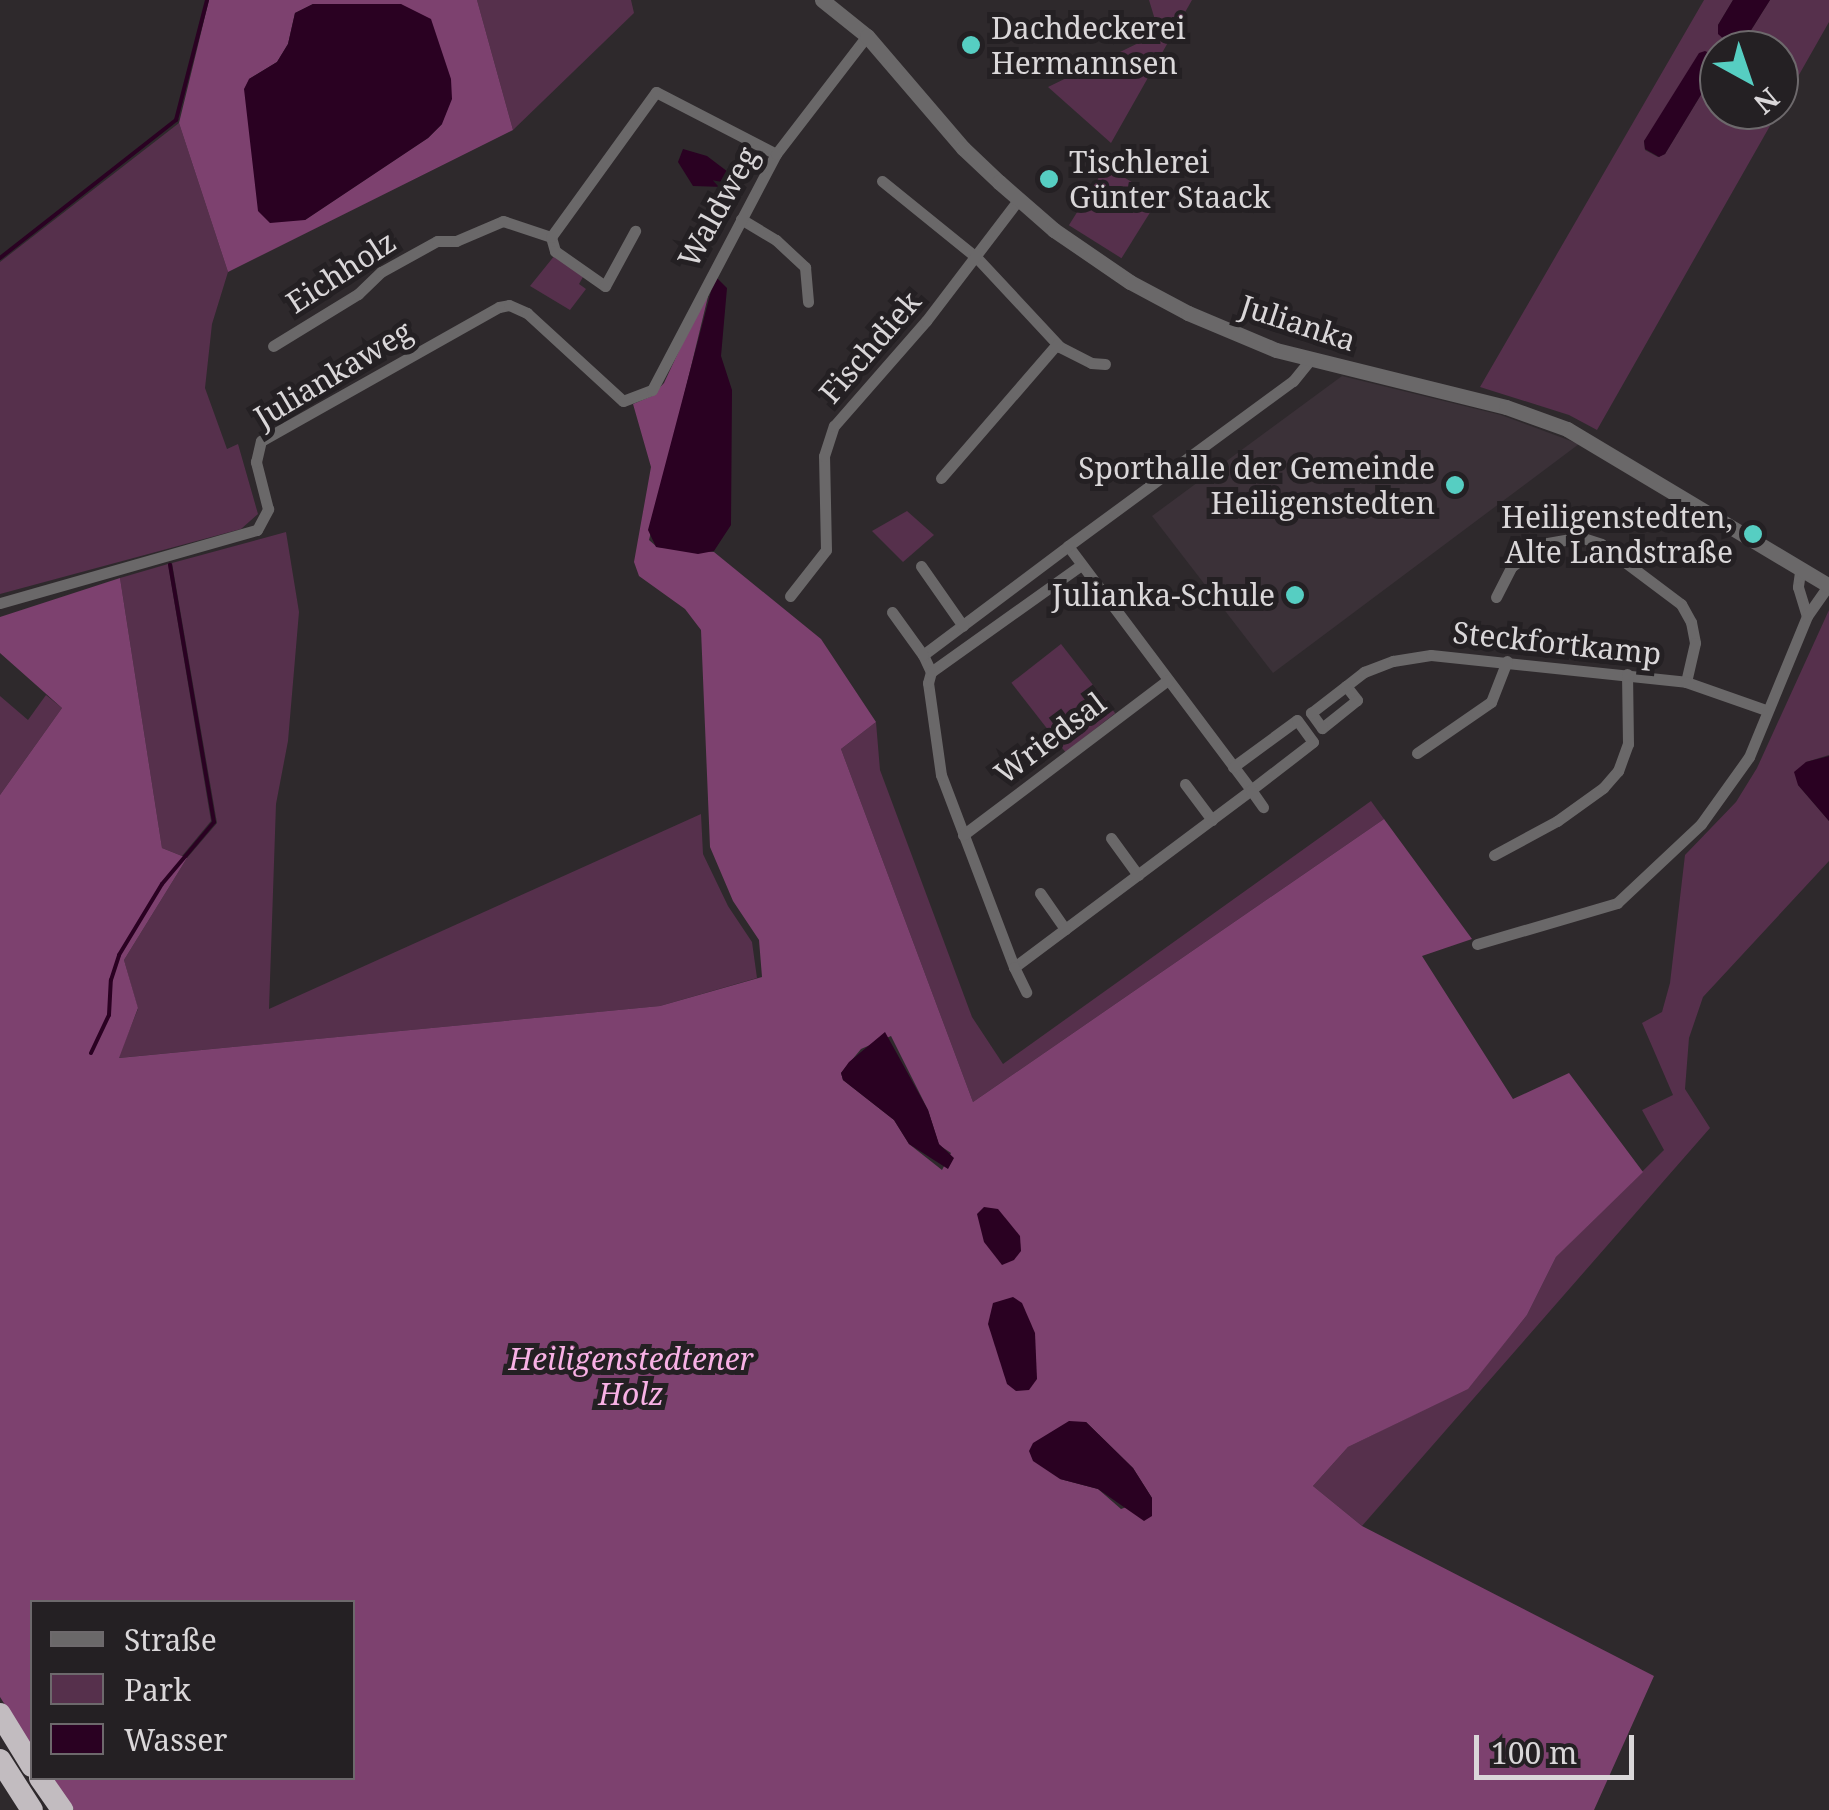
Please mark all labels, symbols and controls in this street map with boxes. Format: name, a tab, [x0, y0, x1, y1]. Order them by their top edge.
place label: Dachdeckerei Hermannsen	[991, 10, 1186, 80]
north arrow	[1699, 30, 1799, 130]
marker: Dachdeckerei Hermannsen	[960, 34, 982, 56]
text: N	[1746, 80, 1788, 123]
street label: Waldweg	[670, 141, 766, 273]
place label: Tischlerei Günter Staack	[1069, 144, 1270, 214]
marker: Tischlerei Günter Staack	[1038, 168, 1060, 190]
street label: Eichholz	[280, 223, 402, 321]
street label: Fischdiek	[812, 284, 928, 410]
street label: Julianka	[1236, 287, 1360, 359]
street label: Juliankaweg	[248, 313, 418, 435]
place label: Sporthalle der Gemeinde Heiligenstedten	[1078, 450, 1435, 520]
marker: Sporthalle der Gemeinde Heiligenstedten	[1444, 474, 1466, 496]
place label: Heiligenstedten, Alte Landstraße	[1501, 499, 1733, 570]
marker: Heiligenstedten, Alte Landstraße	[1742, 523, 1764, 545]
place label: Julianka-Schule	[1052, 577, 1275, 613]
marker: Julianka-Schule	[1284, 584, 1306, 606]
street label: Steckfortkamp	[1451, 614, 1663, 672]
street label: Wriedsal	[988, 685, 1112, 791]
park label: Heiligenstedtener Holz	[508, 1341, 754, 1412]
legend	[30, 1600, 355, 1780]
text: Straße	[124, 1619, 217, 1660]
text: Park	[124, 1669, 191, 1710]
scale bar	[1479, 1715, 1639, 1777]
text: Wasser	[124, 1719, 227, 1760]
text: 100 m	[1491, 1732, 1577, 1773]

